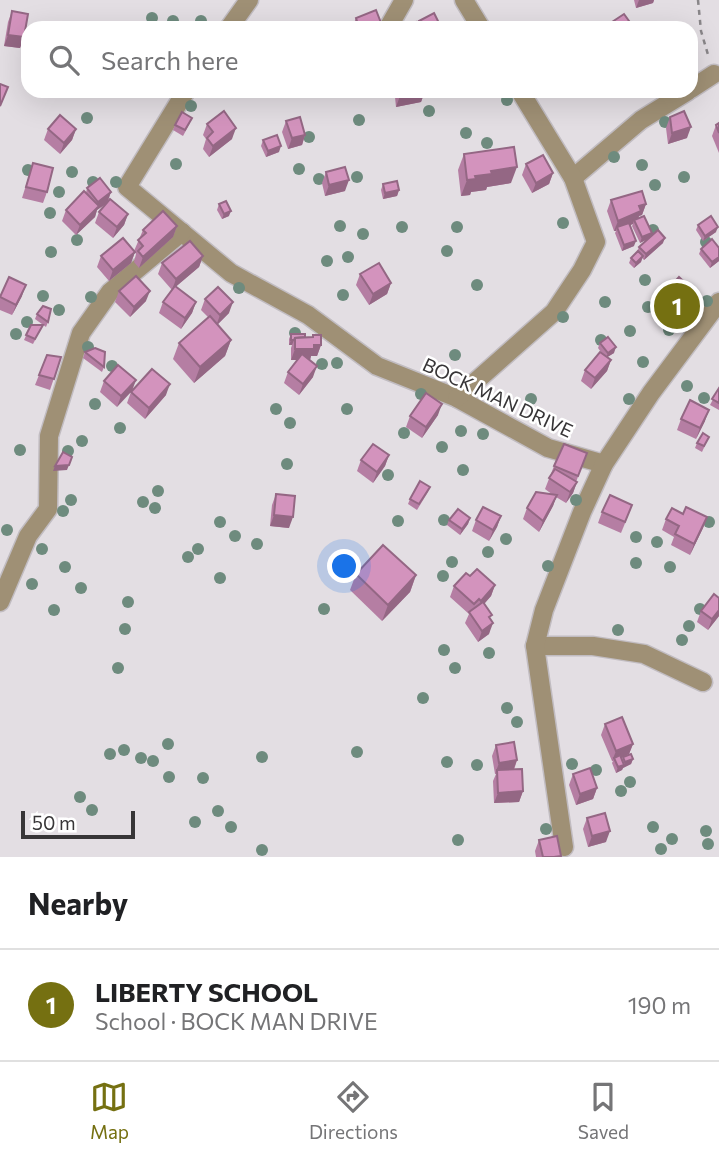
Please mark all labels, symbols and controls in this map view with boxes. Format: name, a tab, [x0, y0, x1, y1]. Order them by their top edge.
search box	[21, 21, 698, 98]
icon: search	[45, 41, 83, 79]
text: Search here	[101, 44, 239, 75]
pin: 1	[654, 280, 700, 332]
street label: BOCK MAN DRIVE	[419, 352, 577, 442]
your location	[327, 549, 361, 583]
scale bar	[21, 808, 135, 840]
text: 50 m	[32, 811, 76, 834]
text: Nearby	[28, 884, 128, 921]
text: LIBERTY SCHOOL	[95, 976, 318, 1007]
text: 1	[46, 991, 56, 1019]
text: 190 m	[628, 991, 691, 1019]
text: School · BOCK MAN DRIVE	[95, 1007, 378, 1035]
tab: Map	[90, 1078, 129, 1143]
tab: Directions	[309, 1078, 398, 1143]
tab: Saved	[578, 1078, 629, 1143]

